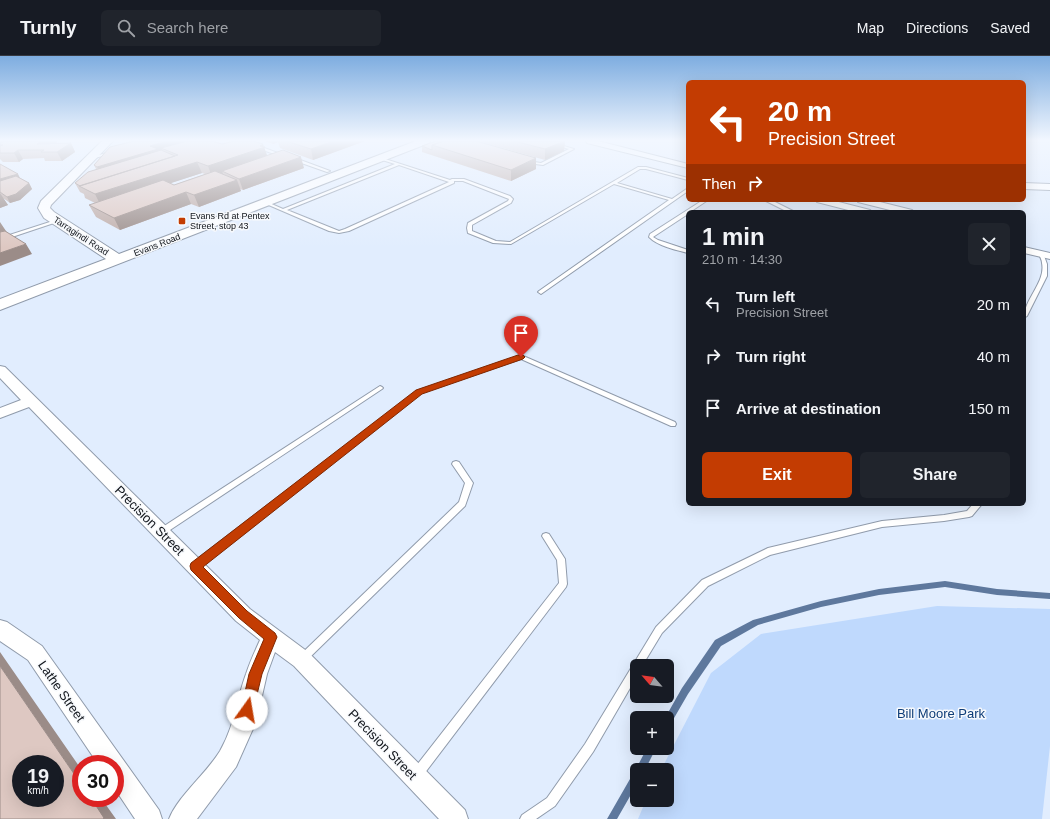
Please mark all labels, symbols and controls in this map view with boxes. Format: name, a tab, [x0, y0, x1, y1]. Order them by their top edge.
search box	[101, 10, 381, 46]
text: Turnly	[20, 17, 77, 38]
icon: search	[115, 17, 137, 39]
text: Search here	[147, 19, 228, 36]
text: Map	[857, 20, 884, 36]
text: Directions	[906, 20, 968, 36]
text: Saved	[990, 20, 1030, 36]
icon: left	[702, 96, 754, 148]
text: 20 m	[768, 96, 832, 127]
text: Precision Street	[768, 129, 895, 149]
icon: right	[744, 172, 766, 194]
text: Then	[702, 175, 736, 192]
place label: Evans Rd at Pentex Street, stop 43	[190, 211, 270, 231]
street label: Tarragindi Road	[52, 215, 110, 257]
marker: Evans Rd at Pentex Street, stop 43	[177, 216, 187, 226]
text: 1 min	[702, 223, 765, 250]
button: close	[968, 223, 1010, 265]
street label: Evans Road	[132, 232, 182, 258]
text: 210 m · 14:30	[702, 252, 782, 267]
text: Turn left	[736, 288, 795, 305]
icon: left	[702, 293, 724, 315]
text: 20 m	[977, 296, 1010, 313]
text: Precision Street	[736, 305, 828, 320]
pin	[504, 316, 538, 357]
icon: arrive	[510, 322, 532, 344]
icon: right	[702, 345, 724, 367]
text: Turn right	[736, 348, 806, 365]
text: 40 m	[977, 348, 1010, 365]
icon: arrive	[702, 397, 724, 419]
text: Arrive at destination	[736, 400, 881, 417]
text: 150 m	[968, 400, 1010, 417]
button: Exit	[702, 452, 852, 498]
button: Share	[860, 452, 1010, 498]
street label: Precision Street	[112, 483, 188, 558]
street label: Lathe Street	[35, 658, 88, 725]
north arrow	[630, 659, 674, 703]
map controls	[630, 659, 674, 807]
position arrow	[226, 689, 268, 731]
street label: Precision Street	[345, 706, 420, 783]
park label: Bill Moore Park	[897, 706, 986, 721]
button: +	[630, 711, 674, 755]
speed limit sign: 30	[72, 755, 124, 807]
button: −	[630, 763, 674, 807]
text: 19	[27, 765, 49, 787]
text: km/h	[27, 785, 49, 796]

